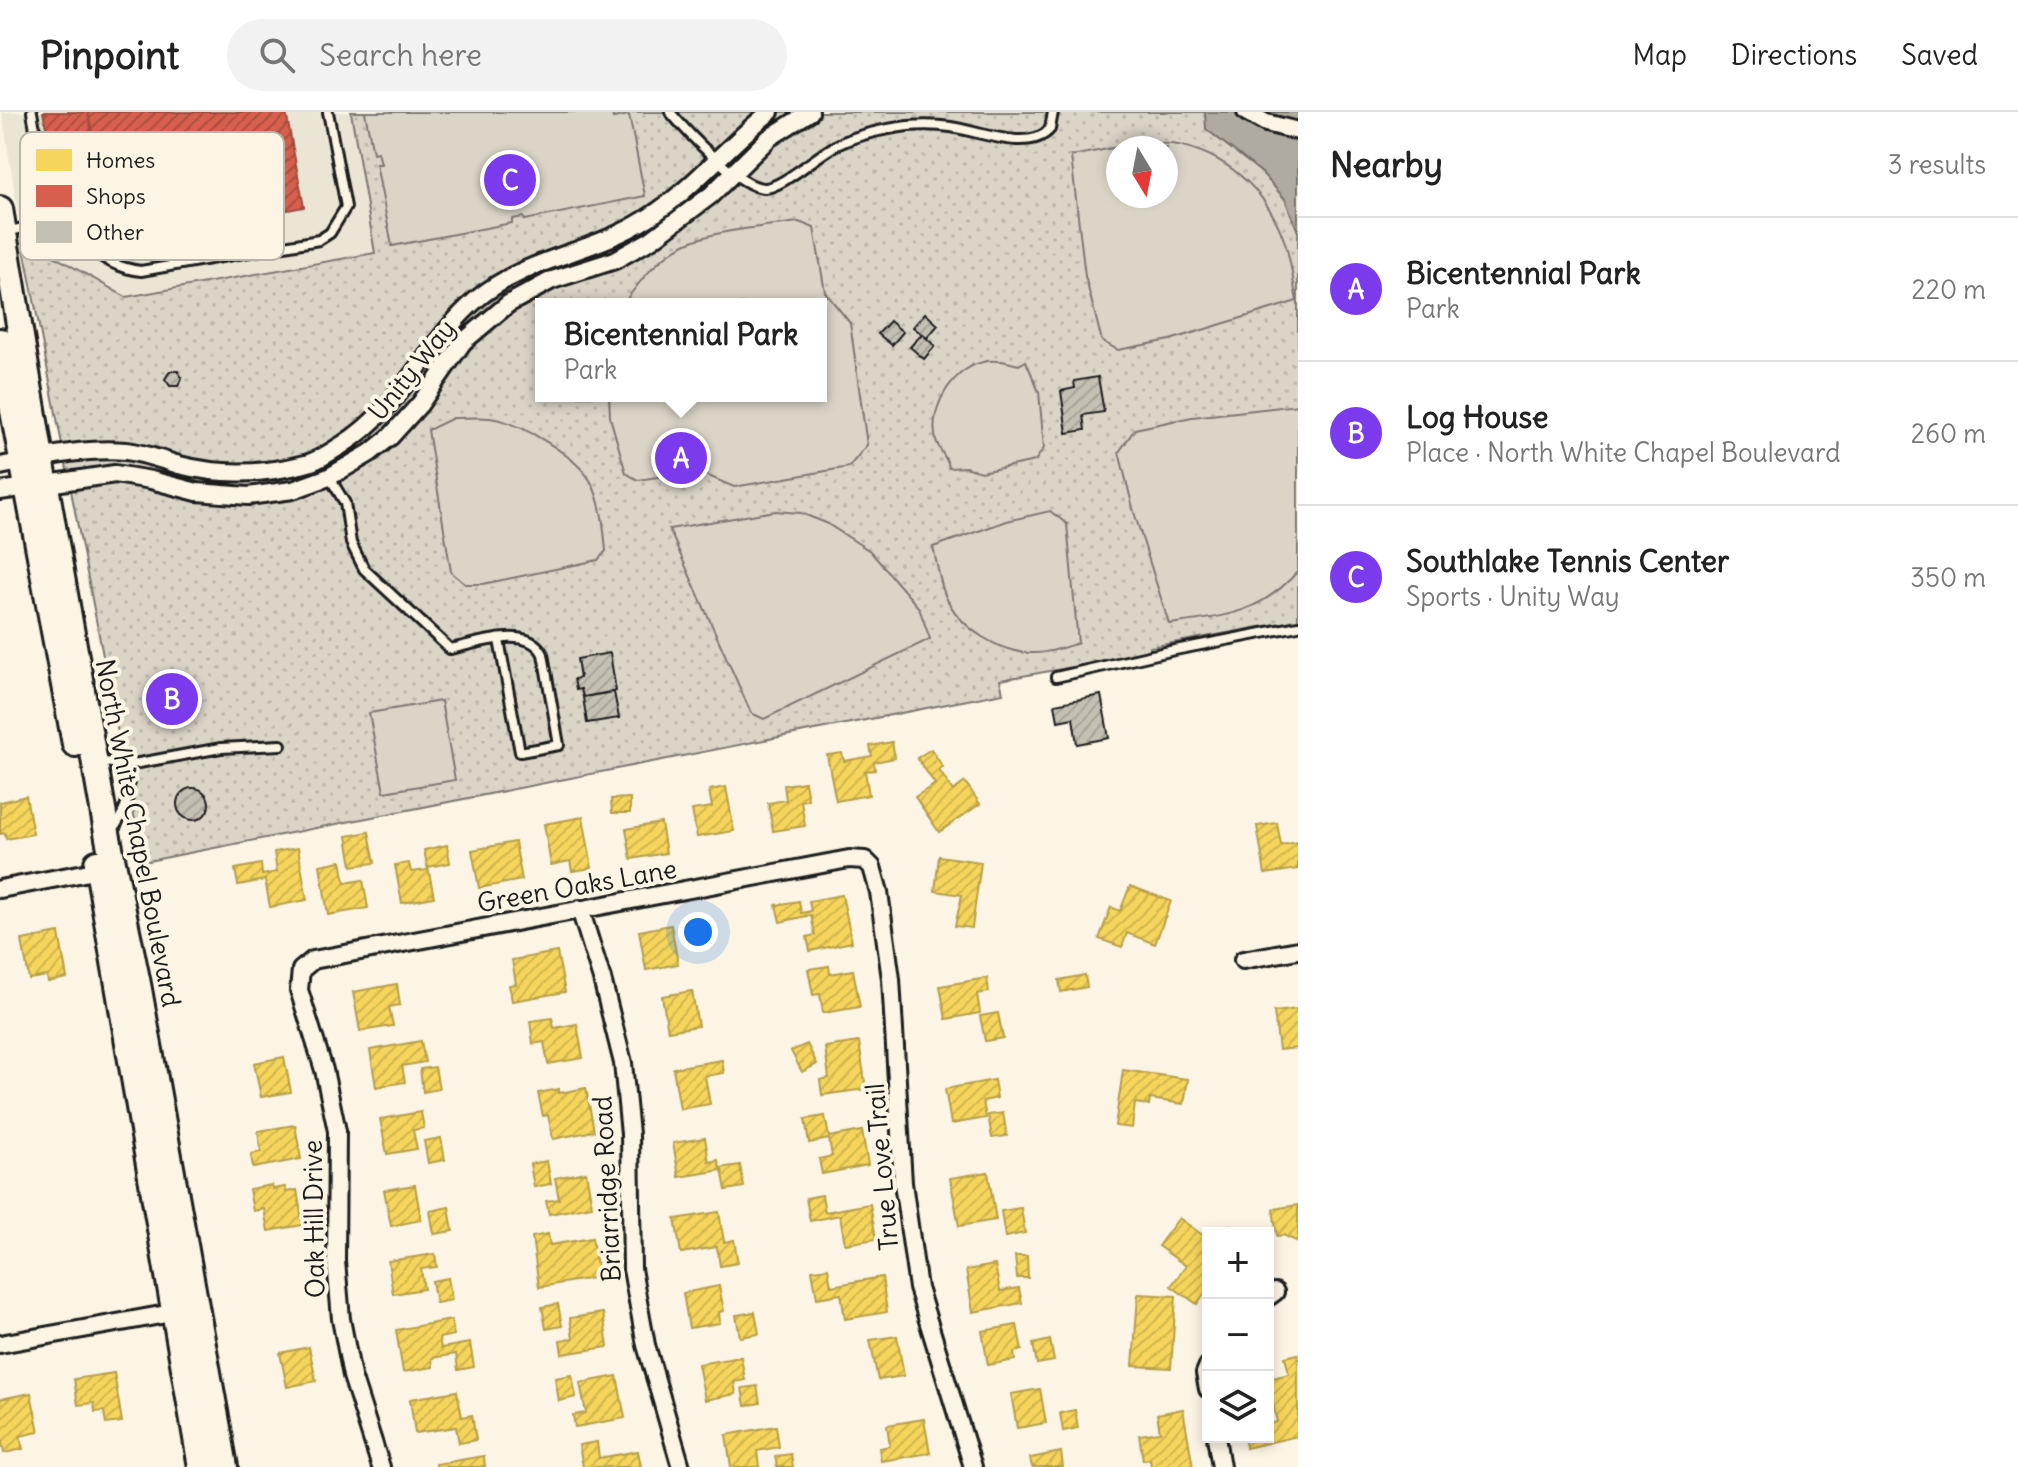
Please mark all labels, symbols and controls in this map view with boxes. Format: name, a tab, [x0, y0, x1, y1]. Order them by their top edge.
search box	[227, 19, 787, 91]
text: Pinpoint	[40, 32, 179, 79]
icon: search	[255, 33, 299, 77]
text: Search here	[319, 36, 482, 74]
text: Map	[1632, 37, 1687, 73]
text: Directions	[1731, 37, 1857, 73]
text: Saved	[1901, 37, 1978, 73]
legend	[20, 132, 284, 260]
north arrow	[1106, 136, 1178, 208]
text: Nearby	[1330, 143, 1443, 186]
text: Homes	[86, 146, 155, 174]
text: 3 results	[1888, 148, 1986, 181]
pin: C	[484, 150, 536, 210]
text: Shops	[86, 182, 146, 210]
text: Other	[86, 218, 144, 246]
text: Bicentennial Park	[1406, 254, 1641, 292]
text: A	[1348, 273, 1364, 306]
text: 220 m	[1911, 273, 1986, 306]
text: Park	[1406, 292, 1460, 325]
popup	[535, 298, 827, 402]
street label: Unity Way	[361, 313, 462, 427]
text: Bicentennial Park	[564, 315, 798, 353]
text: Park	[564, 353, 617, 386]
text: Log House	[1406, 398, 1548, 436]
text: B	[1347, 417, 1365, 450]
text: 260 m	[1911, 417, 1986, 450]
pin: A	[655, 428, 707, 488]
text: Place · North White Chapel Boulevard	[1406, 436, 1841, 469]
text: Southlake Tennis Center	[1406, 542, 1729, 580]
text: C	[1347, 561, 1365, 594]
text: 350 m	[1910, 561, 1986, 594]
text: Sports · Unity Way	[1406, 580, 1620, 613]
street label: North White Chapel Boulevard	[89, 657, 187, 1009]
pin: B	[146, 669, 198, 729]
street label: Green Oaks Lane	[475, 852, 679, 919]
your location	[678, 912, 718, 952]
street label: True Love Trail	[858, 1082, 905, 1252]
street label: Briarridge Road	[585, 1095, 628, 1283]
street label: Oak Hill Drive	[296, 1140, 331, 1298]
map controls	[1202, 1227, 1274, 1443]
button: +	[1202, 1227, 1274, 1299]
button: −	[1202, 1299, 1274, 1371]
button: layers	[1202, 1371, 1274, 1443]

